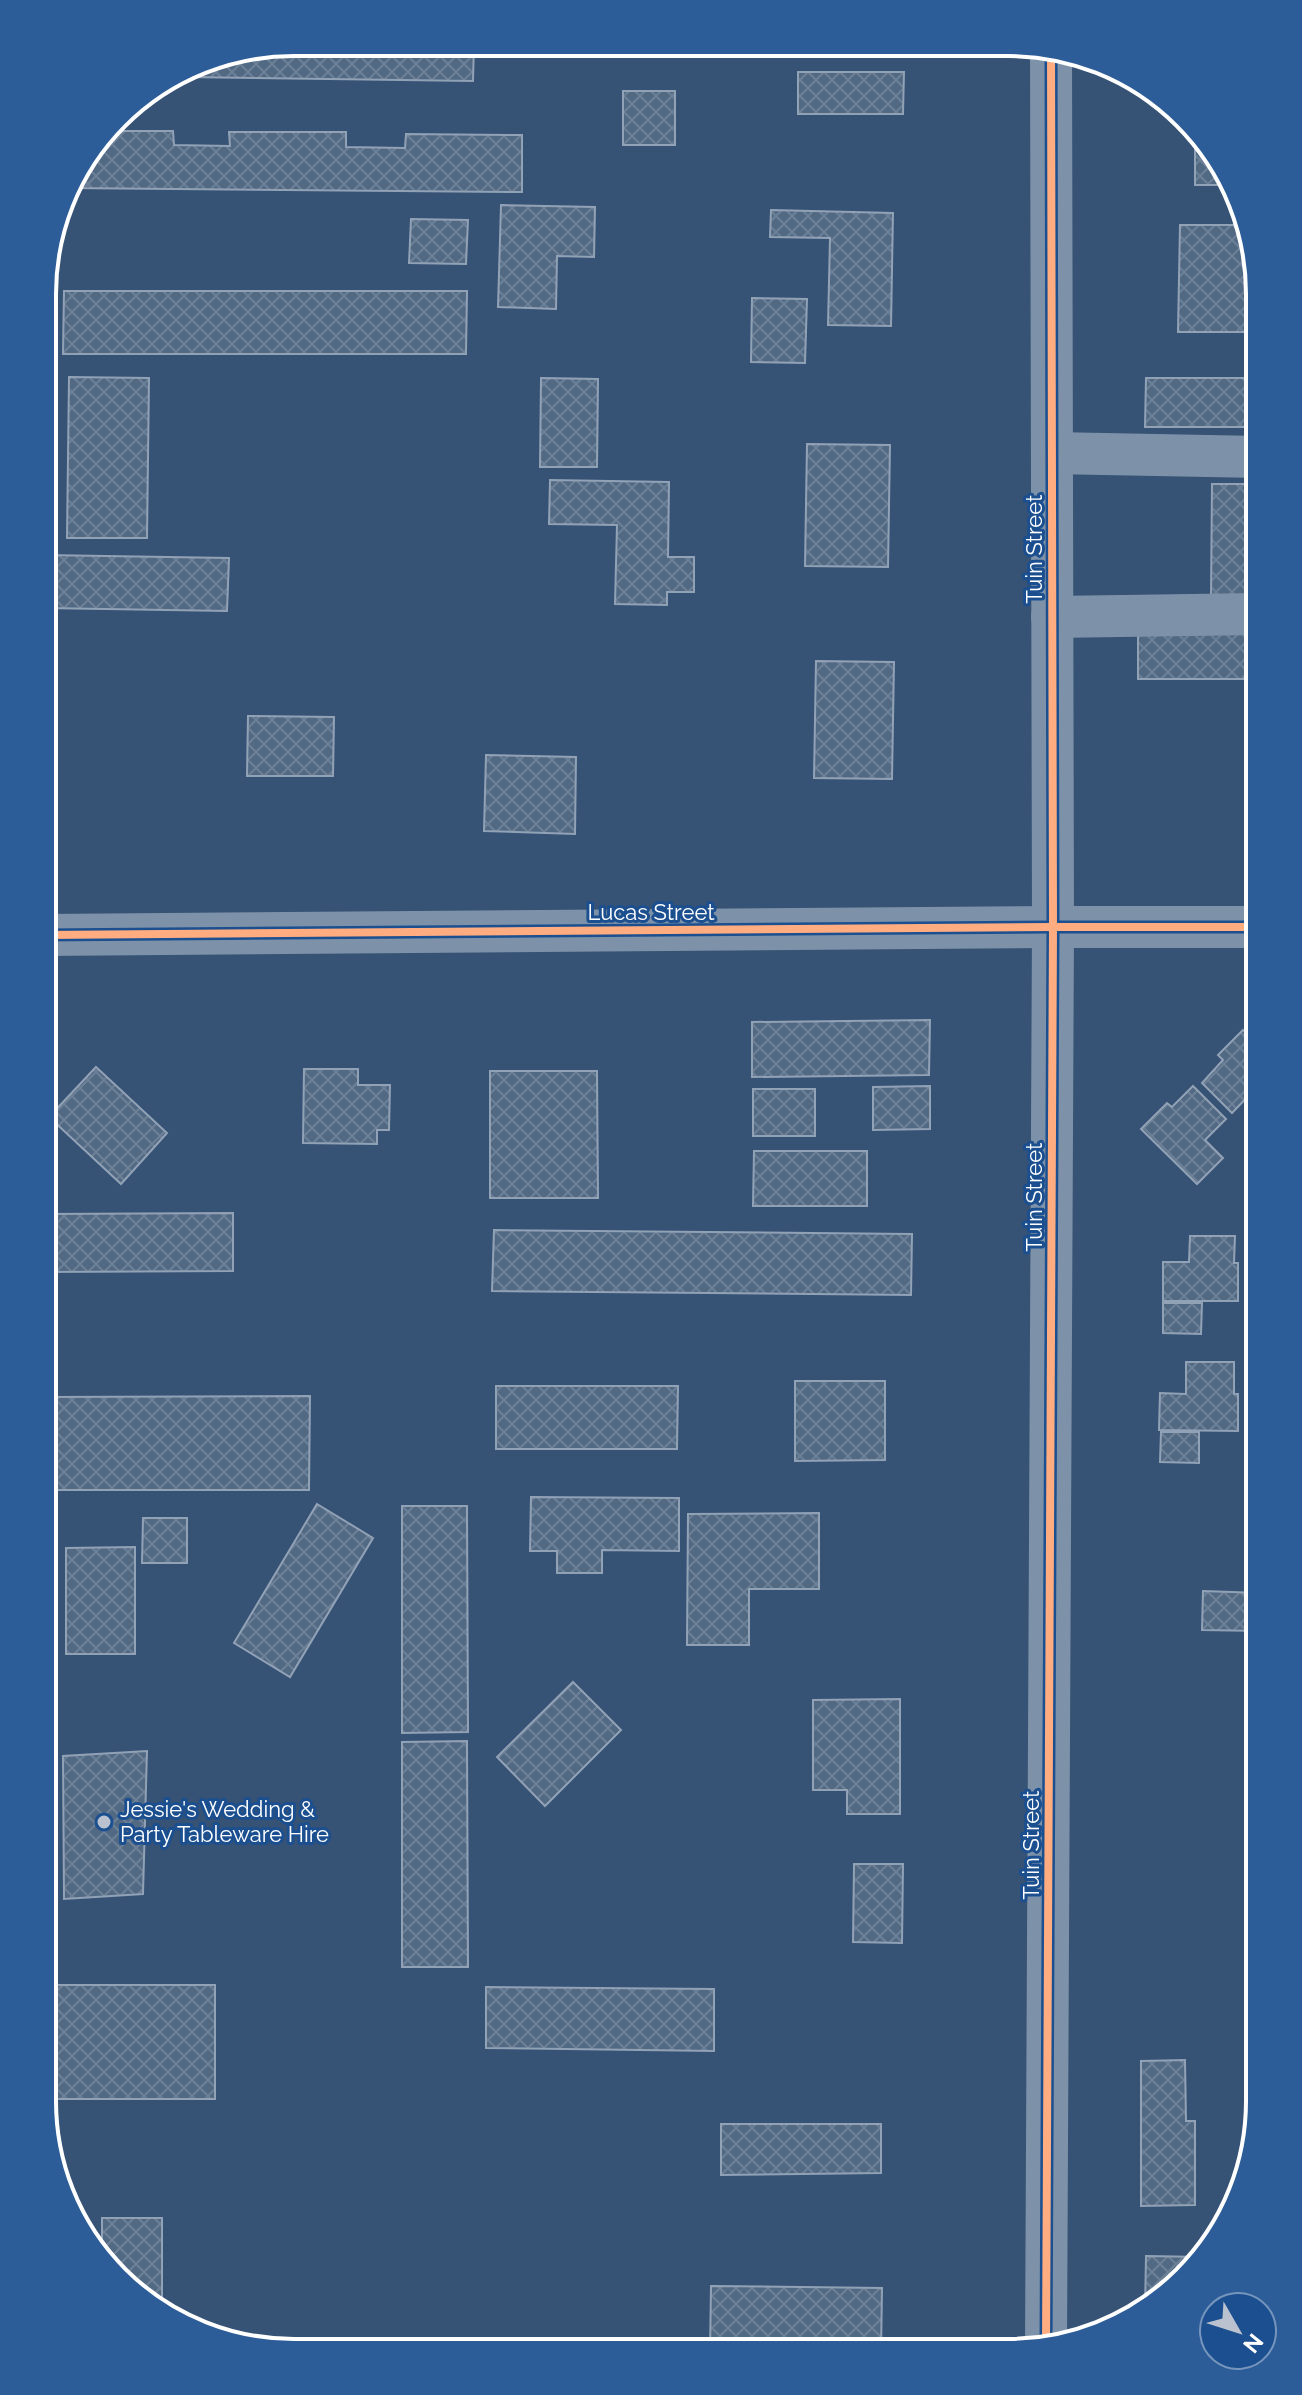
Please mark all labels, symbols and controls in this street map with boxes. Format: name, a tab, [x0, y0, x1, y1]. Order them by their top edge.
street label: Tuin Street	[1021, 494, 1047, 603]
street label: Lucas Street	[587, 899, 715, 925]
street label: Tuin Street	[1021, 1142, 1047, 1251]
street label: Tuin Street	[1018, 1790, 1044, 1899]
place label: Jessie's Wedding & Party Tableware Hire	[120, 1796, 329, 1847]
marker: Jessie's Wedding & Party Tableware Hire	[95, 1813, 113, 1831]
north arrow	[1198, 2291, 1278, 2371]
text: N	[1238, 2329, 1269, 2358]

